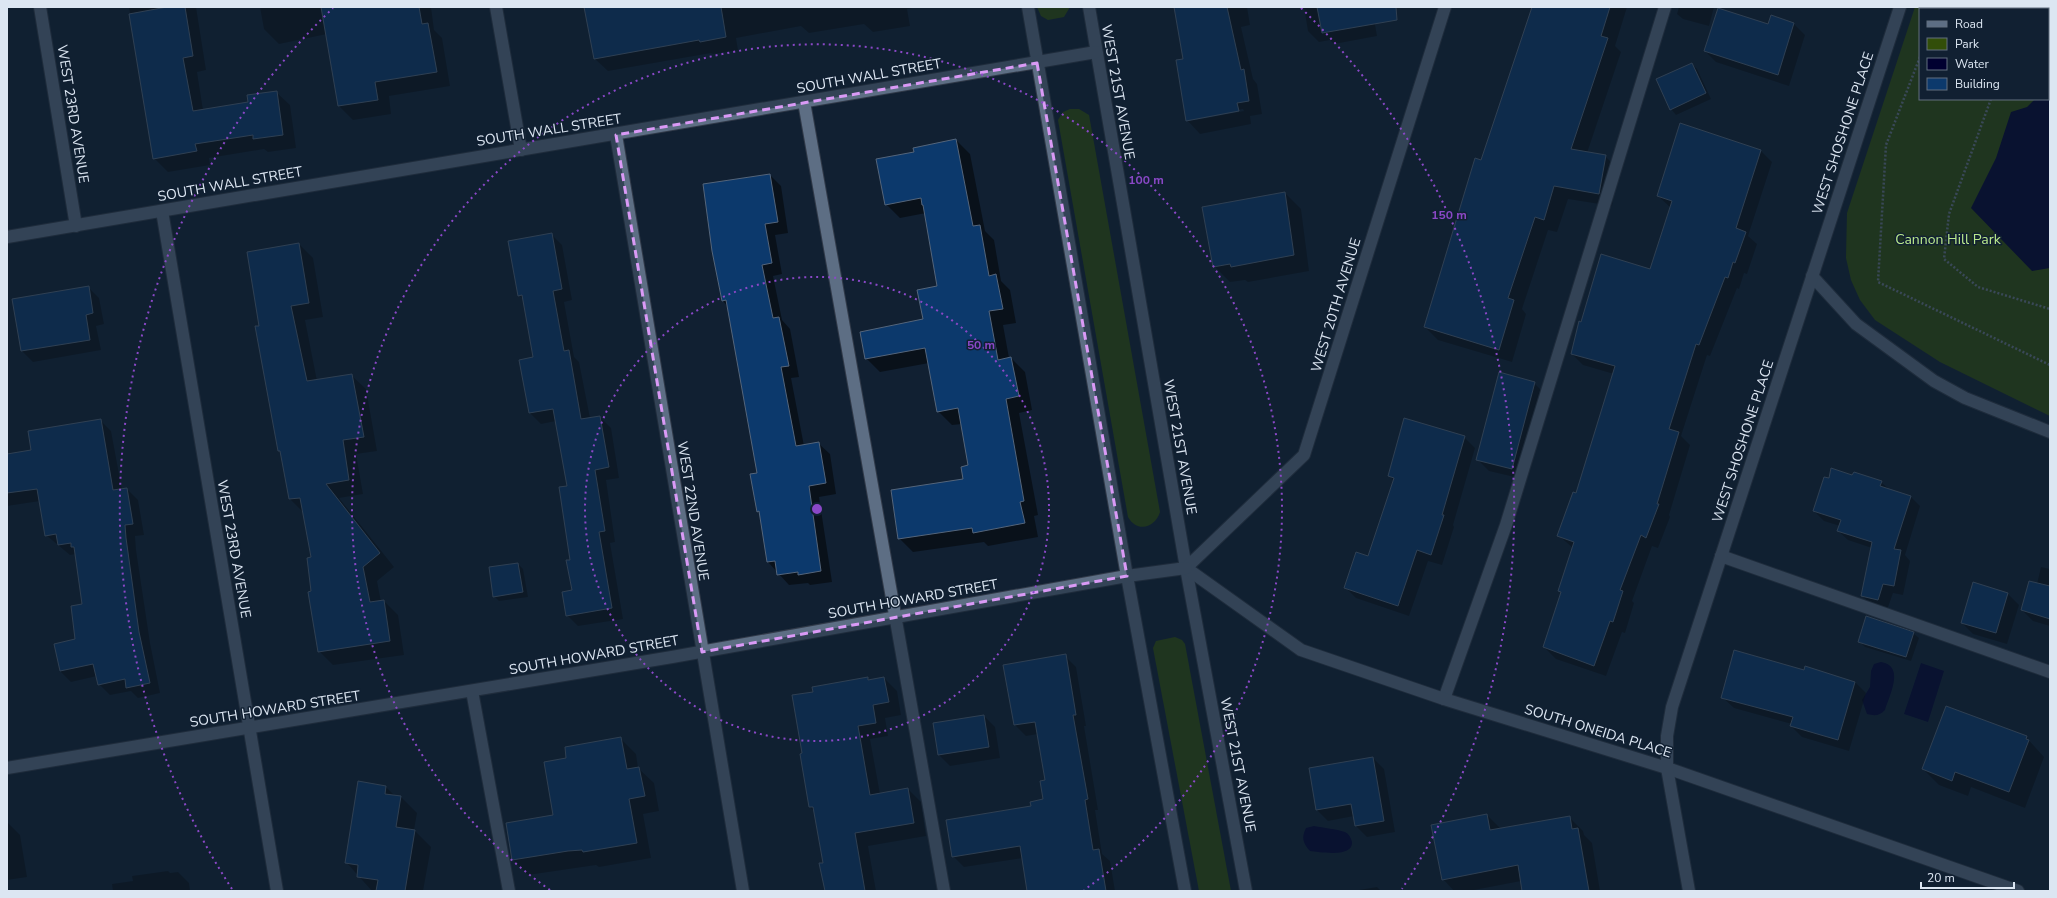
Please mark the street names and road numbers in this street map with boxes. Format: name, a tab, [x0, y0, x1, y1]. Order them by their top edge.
street label: WEST 21ST AVENUE	[1097, 23, 1139, 161]
street label: WEST 23RD AVENUE	[53, 43, 93, 185]
street label: WEST SHOSHONE PLACE	[1808, 49, 1878, 217]
street label: SOUTH WALL STREET	[795, 54, 943, 98]
street label: SOUTH WALL STREET	[475, 109, 623, 151]
street label: SOUTH WALL STREET	[156, 162, 304, 206]
street label: WEST 20TH AVENUE	[1307, 236, 1365, 374]
street label: WEST SHOSHONE PLACE	[1708, 357, 1778, 525]
street label: WEST 21ST AVENUE	[1159, 378, 1201, 516]
street label: WEST 22ND AVENUE	[673, 440, 713, 582]
street label: WEST 23RD AVENUE	[212, 478, 256, 620]
street label: SOUTH HOWARD STREET	[826, 575, 1000, 623]
street label: SOUTH HOWARD STREET	[507, 631, 681, 679]
street label: SOUTH HOWARD STREET	[188, 686, 362, 732]
street label: WEST 21ST AVENUE	[1216, 696, 1260, 834]
street label: SOUTH ONEIDA PLACE	[1522, 700, 1674, 762]

